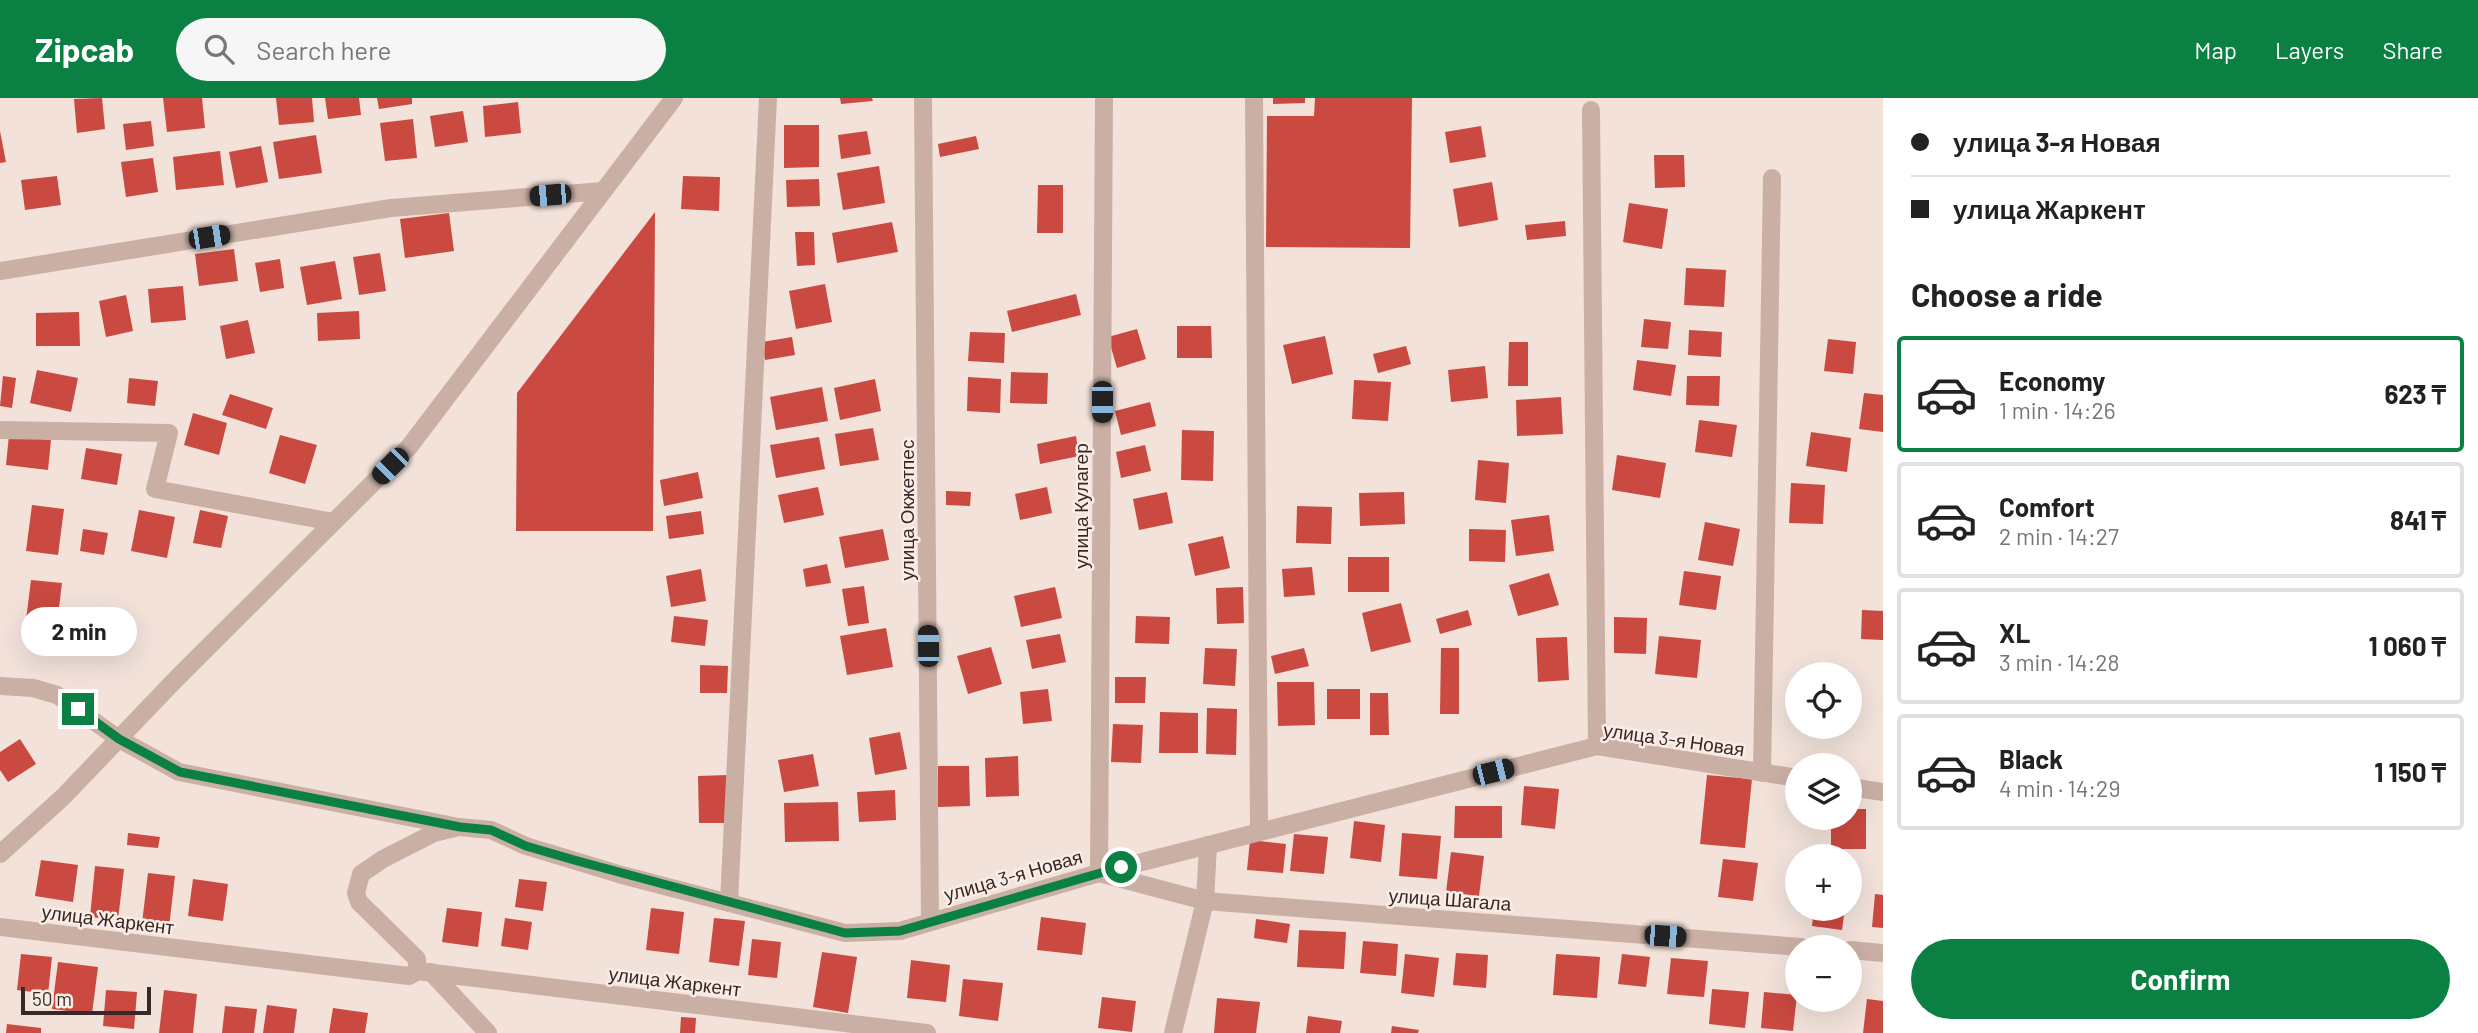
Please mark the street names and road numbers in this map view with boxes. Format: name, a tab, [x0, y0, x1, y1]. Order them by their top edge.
street label: улица Окжетпес	[895, 440, 918, 580]
street label: улица Кулагер	[1069, 443, 1092, 569]
street label: улица 3-я Новая	[1602, 718, 1746, 760]
street label: улица 3-я Новая	[941, 844, 1085, 906]
street label: улица Шагала	[1388, 883, 1512, 915]
street label: улица Жаркент	[40, 899, 176, 939]
street label: улица Жаркент	[607, 961, 743, 1001]

